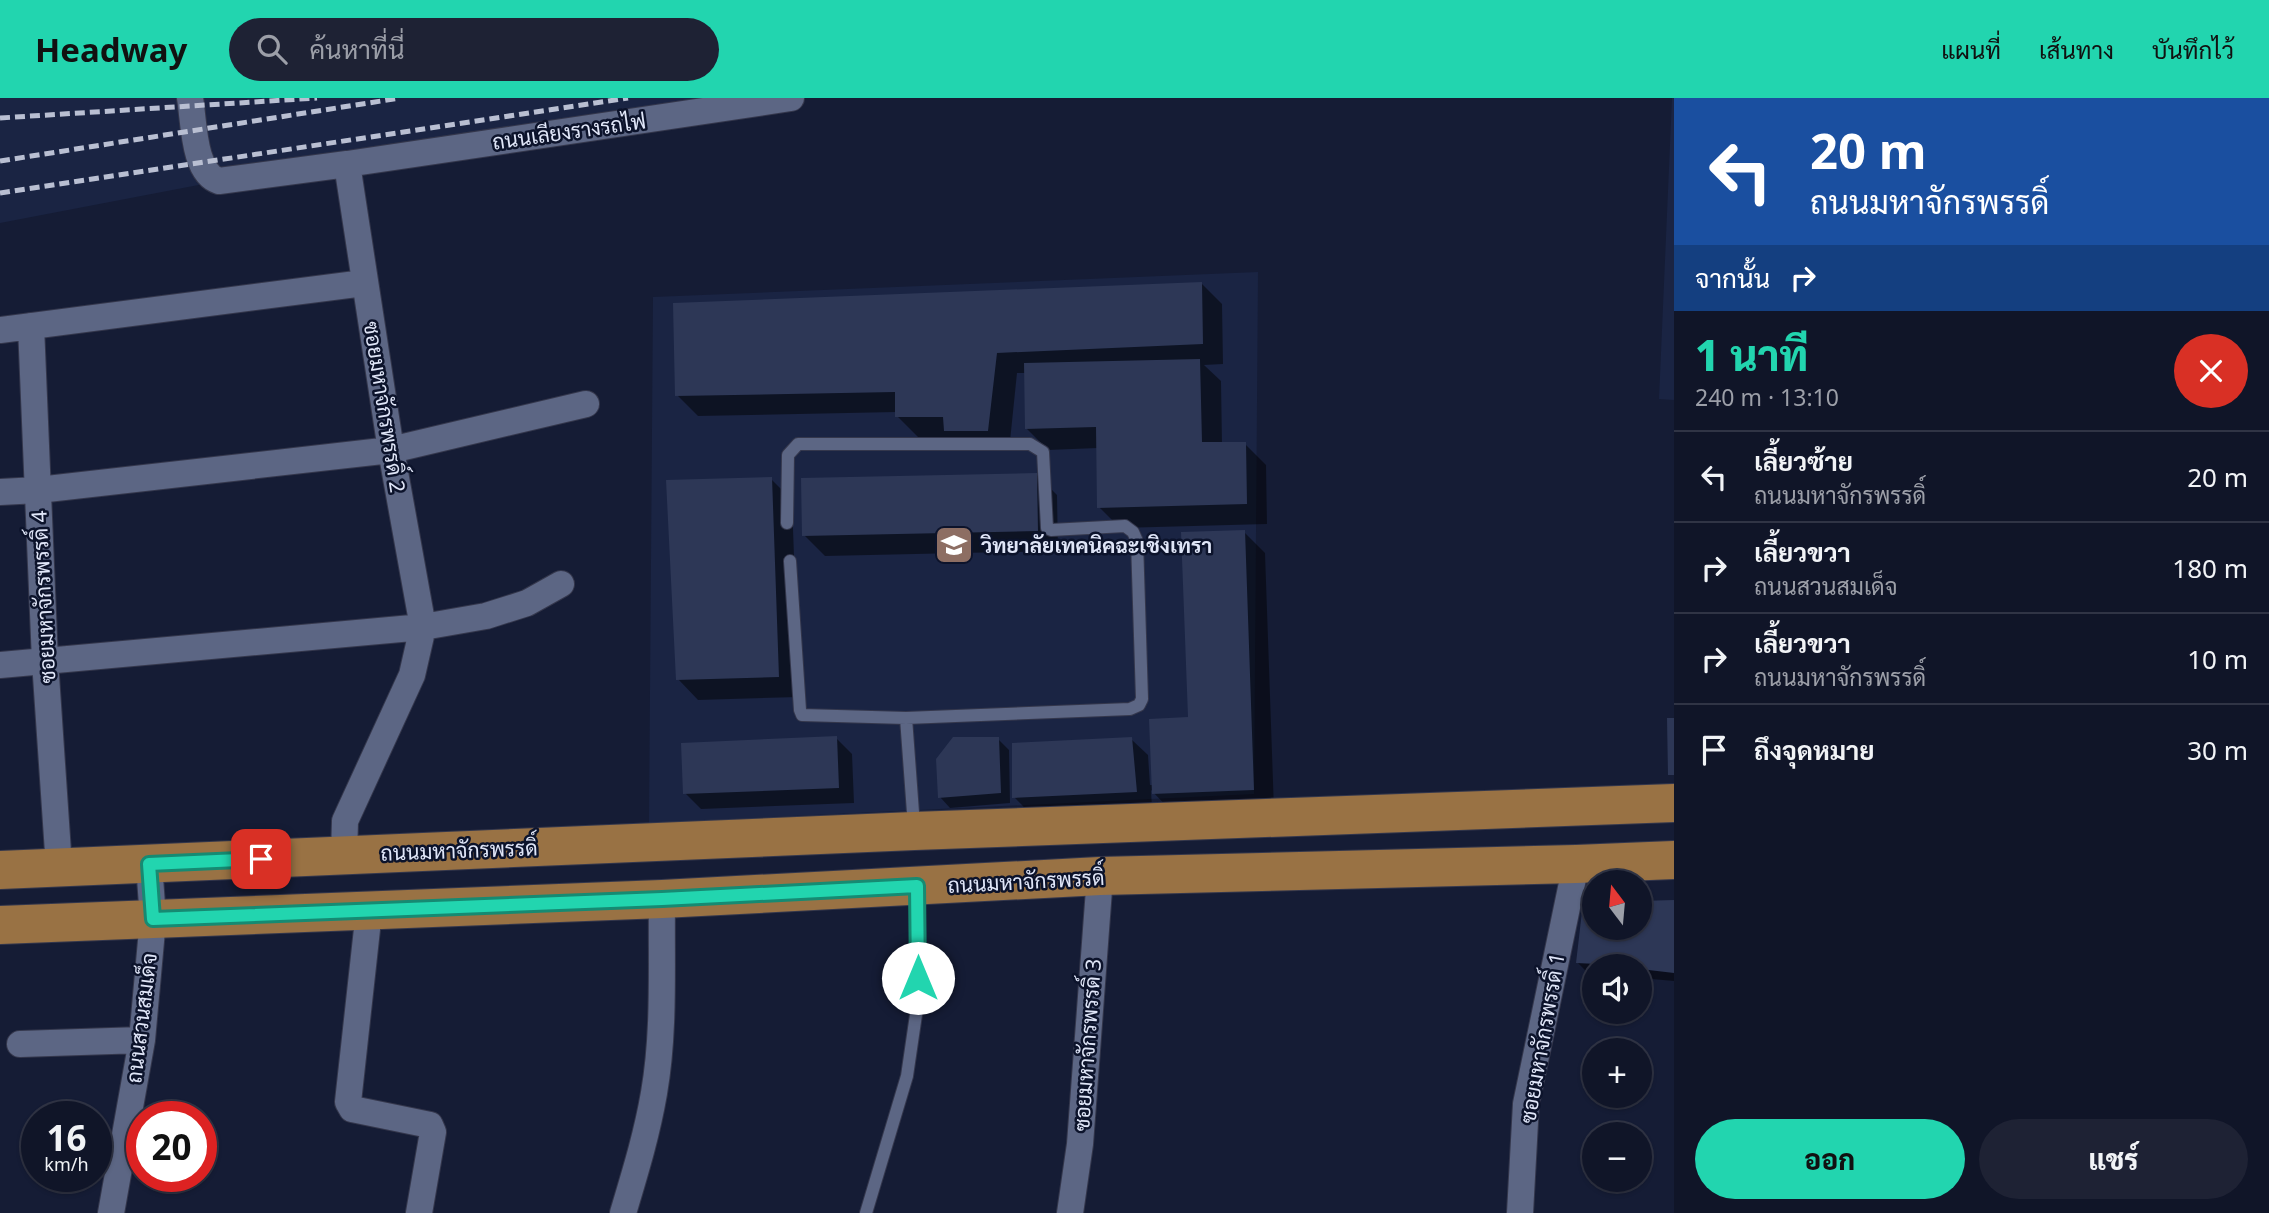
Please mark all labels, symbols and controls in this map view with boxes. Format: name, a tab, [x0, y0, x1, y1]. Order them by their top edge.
search box	[229, 18, 719, 81]
text: Headway	[35, 27, 187, 72]
icon: search	[253, 30, 291, 68]
text: ค้นหาที่นี่	[309, 31, 404, 67]
text: แผนที่	[1941, 33, 2001, 66]
text: เส้นทาง	[2039, 33, 2114, 66]
text: บันทึกไว้	[2152, 33, 2234, 66]
street label: ถนนเลียงรางรถไฟ	[490, 106, 648, 156]
text: 20 m	[1810, 117, 1927, 183]
icon: left	[1695, 126, 1786, 217]
text: ถนนมหาจักรพรรดิ์	[1810, 180, 2050, 223]
icon: right	[1784, 259, 1822, 297]
text: จากนั้น	[1695, 260, 1770, 296]
street label: ซอยมหาจักรพรรดิ์ 2	[358, 319, 417, 495]
text: 1 นาที	[1695, 326, 1808, 383]
button: close	[2174, 334, 2248, 408]
text: 240 m · 13:10	[1695, 381, 1839, 413]
text: เลี้ยวซ้าย	[1754, 443, 1853, 479]
icon: left	[1695, 458, 1733, 496]
text: 20 m	[2187, 459, 2248, 495]
text: ถนนมหาจักรพรรดิ์	[1754, 479, 1926, 511]
street label: ซอยมหาจักรพรรดิ์ 4	[19, 510, 62, 684]
school or university icon: วิทยาลัยเทคนิคฉะเชิงเทรา	[933, 524, 975, 566]
place label: วิทยาลัยเทคนิคฉะเชิงเทรา	[980, 531, 1212, 559]
text: เลี้ยวขวา	[1754, 534, 1851, 570]
icon: right	[1695, 549, 1733, 587]
text: 180 m	[2172, 550, 2248, 586]
text: ถนนสวนสมเด็จ	[1754, 570, 1897, 602]
text: เลี้ยวขวา	[1754, 625, 1851, 661]
icon: right	[1695, 640, 1733, 678]
text: 10 m	[2187, 641, 2248, 677]
text: ถนนมหาจักรพรรดิ์	[1754, 661, 1926, 693]
icon: arrive	[1695, 731, 1733, 769]
text: ถึงจุดหมาย	[1754, 732, 1875, 768]
text: 30 m	[2187, 732, 2248, 768]
street label: ถนนมหาจักรพรรดิ์	[380, 828, 538, 867]
pin	[231, 829, 291, 889]
icon: arrive	[242, 840, 280, 878]
street label: ถนนมหาจักรพรรดิ์	[947, 858, 1105, 899]
north arrow	[1582, 870, 1652, 940]
map controls	[1582, 870, 1652, 1192]
position arrow	[881, 941, 955, 1015]
street label: ซอยมหาจักรพรรดิ์ 1	[1508, 950, 1571, 1126]
street label: ถนนสวนสมเด็จ	[119, 951, 163, 1085]
button: sound	[1582, 954, 1652, 1024]
street label: ซอยมหาจักรพรรดิ์ 3	[1062, 957, 1107, 1132]
button: +	[1582, 1038, 1652, 1108]
speed limit sign: 20	[126, 1101, 217, 1192]
text: 16	[46, 1114, 87, 1161]
button: ออก	[1695, 1119, 1965, 1199]
button: แชร์	[1979, 1119, 2248, 1199]
button: −	[1582, 1122, 1652, 1192]
text: km/h	[44, 1152, 89, 1176]

